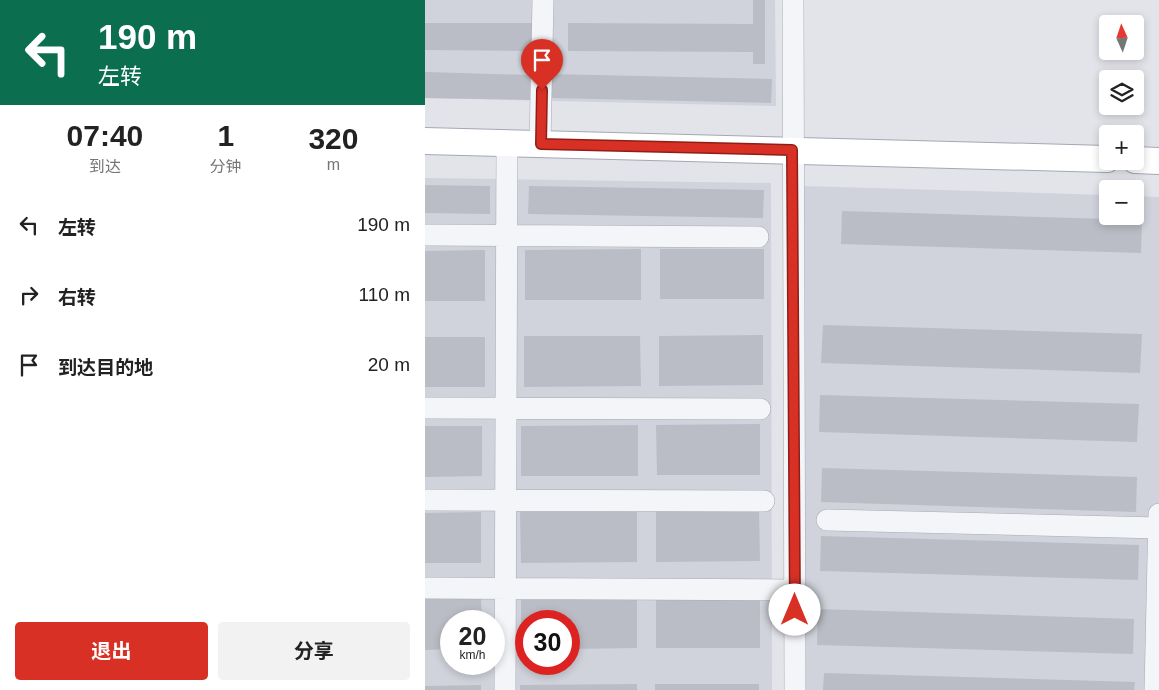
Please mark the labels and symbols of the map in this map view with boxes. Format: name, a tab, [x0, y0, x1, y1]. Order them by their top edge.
north arrow	[1099, 15, 1144, 60]
pin	[521, 39, 563, 90]
position arrow	[768, 583, 820, 635]
speed limit sign: 30	[515, 610, 580, 675]

